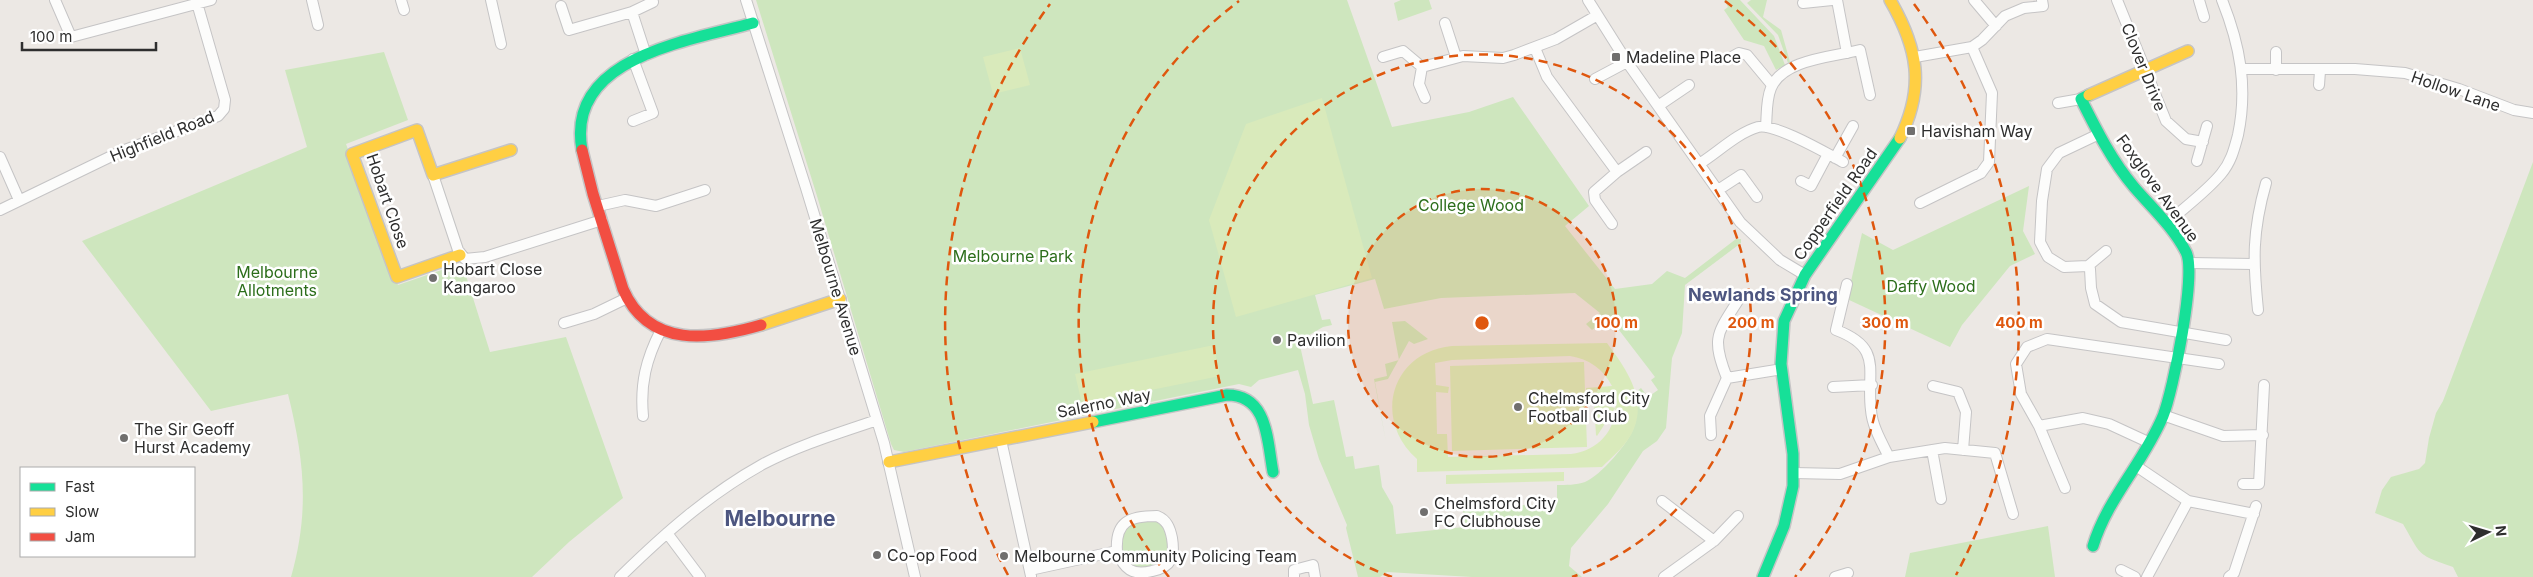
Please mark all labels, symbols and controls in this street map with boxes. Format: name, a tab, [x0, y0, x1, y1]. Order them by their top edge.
scale bar	[22, 20, 156, 52]
street label: Clover Drive	[2117, 20, 2171, 114]
text: 100 m	[30, 27, 72, 46]
place label: Madeline Place	[1626, 47, 1741, 67]
marker: Madeline Place	[1610, 51, 1622, 63]
street label: Hollow Lane	[2409, 66, 2503, 116]
street label: Highfield Road	[107, 106, 217, 166]
place label: Havisham Way	[1921, 121, 2033, 141]
marker: Havisham Way	[1905, 125, 1917, 137]
street label: Foxglove Avenue	[2112, 130, 2204, 246]
street label: Copperfield Road	[1789, 144, 1881, 264]
street label: Hobart Close	[362, 151, 414, 251]
park label: College Wood	[1418, 195, 1524, 215]
street label: Melbourne Avenue	[806, 216, 866, 358]
park label: Melbourne Park	[953, 246, 1073, 266]
place label: Hobart Close Kangaroo	[443, 259, 542, 297]
park label: Melbourne Allotments	[236, 262, 318, 300]
marker: Hobart Close Kangaroo	[427, 272, 439, 284]
park label: Daffy Wood	[1886, 276, 1976, 296]
district label: Newlands Spring	[1688, 284, 1838, 305]
text: 100 m	[1594, 313, 1638, 332]
text: 200 m	[1728, 313, 1774, 332]
text: 300 m	[1861, 313, 1909, 332]
text: 400 m	[1995, 313, 2043, 332]
centre of rings	[1473, 314, 1491, 332]
place label: Pavilion	[1287, 330, 1346, 350]
marker: Pavilion	[1271, 334, 1283, 346]
street label: Salerno Way	[1055, 384, 1153, 422]
place label: Chelmsford City Football Club	[1528, 388, 1650, 426]
marker: Chelmsford City Football Club	[1512, 401, 1524, 413]
place label: The Sir Geoff Hurst Academy	[134, 419, 251, 457]
marker: The Sir Geoff Hurst Academy	[118, 432, 130, 444]
legend	[20, 467, 195, 557]
text: Fast	[65, 477, 95, 496]
place label: Chelmsford City FC Clubhouse	[1434, 493, 1556, 531]
text: Slow	[65, 502, 99, 521]
district label: Melbourne	[724, 506, 836, 531]
marker: Chelmsford City FC Clubhouse	[1418, 506, 1430, 518]
north arrow	[2463, 507, 2513, 557]
text: N	[2493, 525, 2510, 537]
text: Jam	[65, 527, 95, 546]
place label: Co-op Food	[887, 545, 977, 565]
place label: Melbourne Community Policing Team	[1014, 546, 1297, 566]
marker: Co-op Food	[871, 549, 883, 561]
marker: Melbourne Community Policing Team	[998, 550, 1010, 562]

